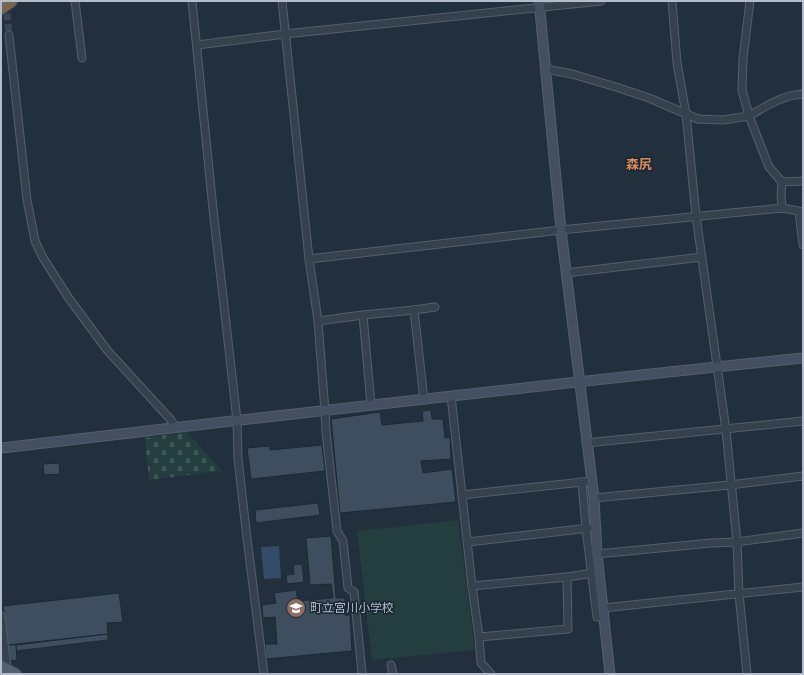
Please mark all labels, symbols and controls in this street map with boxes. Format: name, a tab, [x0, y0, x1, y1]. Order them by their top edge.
district label: 森尻	[626, 157, 652, 172]
school or university icon: 町立宮川小学校	[285, 597, 307, 619]
place label: 町立宮川小学校	[310, 601, 394, 615]

